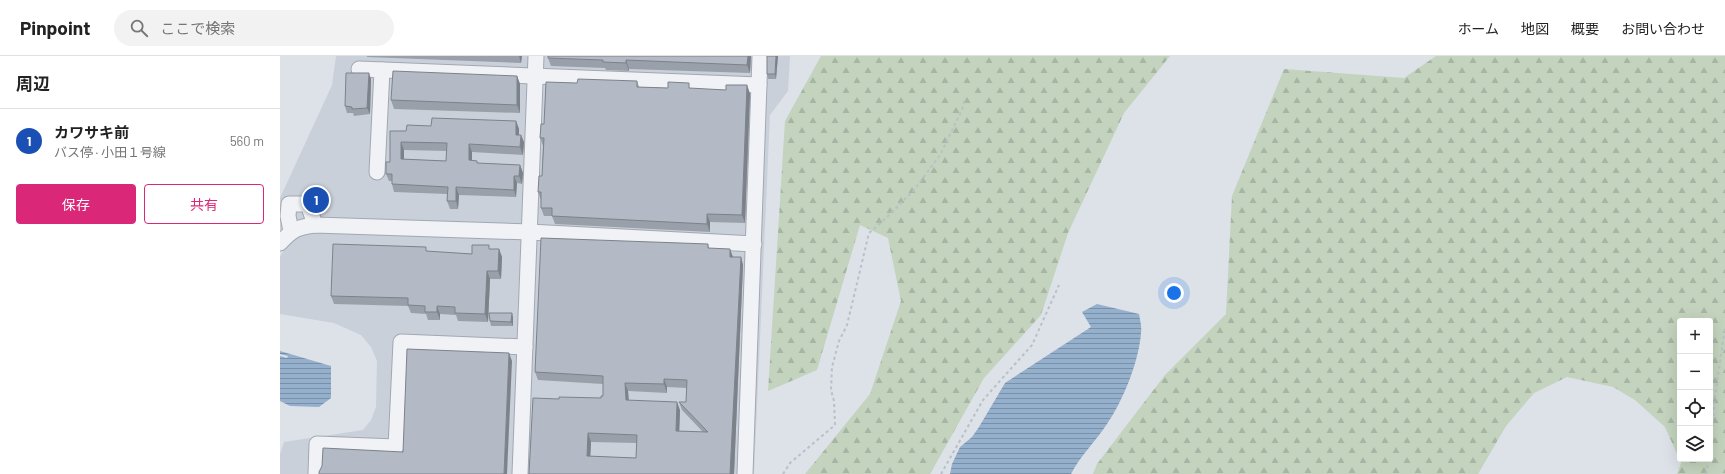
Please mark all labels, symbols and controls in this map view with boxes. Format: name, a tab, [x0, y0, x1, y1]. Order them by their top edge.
search box	[114, 10, 394, 46]
text: Pinpoint	[20, 16, 90, 39]
icon: search	[128, 17, 150, 39]
text: ここで検索	[160, 19, 235, 37]
text: ホーム	[1457, 20, 1499, 37]
text: 地図	[1521, 20, 1549, 37]
text: 概要	[1571, 20, 1599, 37]
text: お問い合わせ	[1621, 20, 1705, 37]
text: 周辺	[16, 73, 50, 93]
text: カワサキ前	[54, 123, 129, 141]
text: 1	[27, 133, 31, 149]
text: 560 m	[230, 133, 264, 149]
text: バス停 · 小田１号線	[54, 144, 166, 160]
button: 保存	[16, 184, 136, 224]
button: 共有	[144, 184, 264, 224]
pin: 1	[303, 185, 329, 215]
your location	[1164, 283, 1184, 303]
map controls	[1677, 318, 1713, 462]
button: +	[1677, 318, 1713, 354]
button: −	[1677, 354, 1713, 390]
button: locate	[1677, 390, 1713, 426]
button: layers	[1677, 426, 1713, 462]

